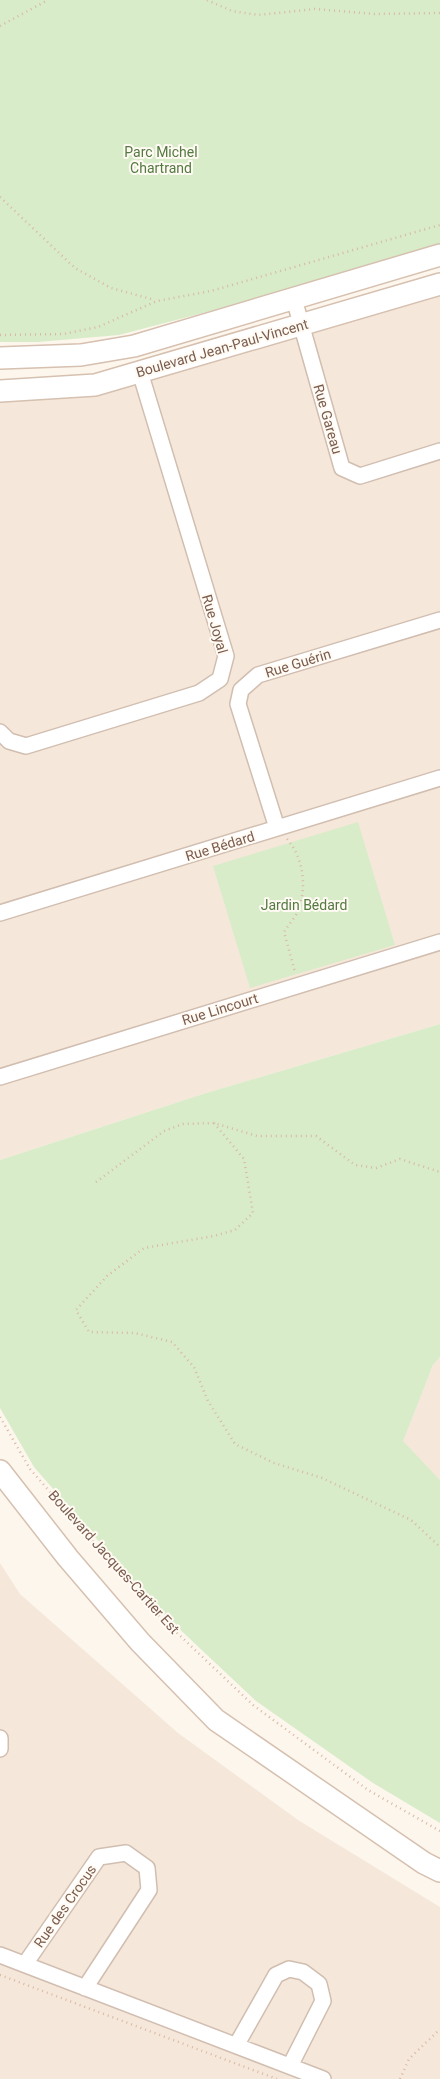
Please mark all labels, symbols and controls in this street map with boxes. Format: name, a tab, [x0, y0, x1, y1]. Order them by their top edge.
park label: Parc Michel Chartrand	[124, 144, 198, 176]
street label: Boulevard Jean-Paul-Vincent	[134, 316, 310, 380]
street label: Rue Gareau	[310, 382, 346, 456]
street label: Rue Joyal	[199, 593, 231, 655]
street label: Rue Guérin	[263, 645, 333, 681]
street label: Rue Bédard	[184, 828, 256, 864]
park label: Jardin Bédard	[261, 897, 347, 913]
street label: Rue Lincourt	[180, 990, 260, 1028]
street label: Boulevard Jacques-Cartier Est	[45, 1487, 183, 1637]
street label: Rue des Crocus	[31, 1862, 99, 1950]

